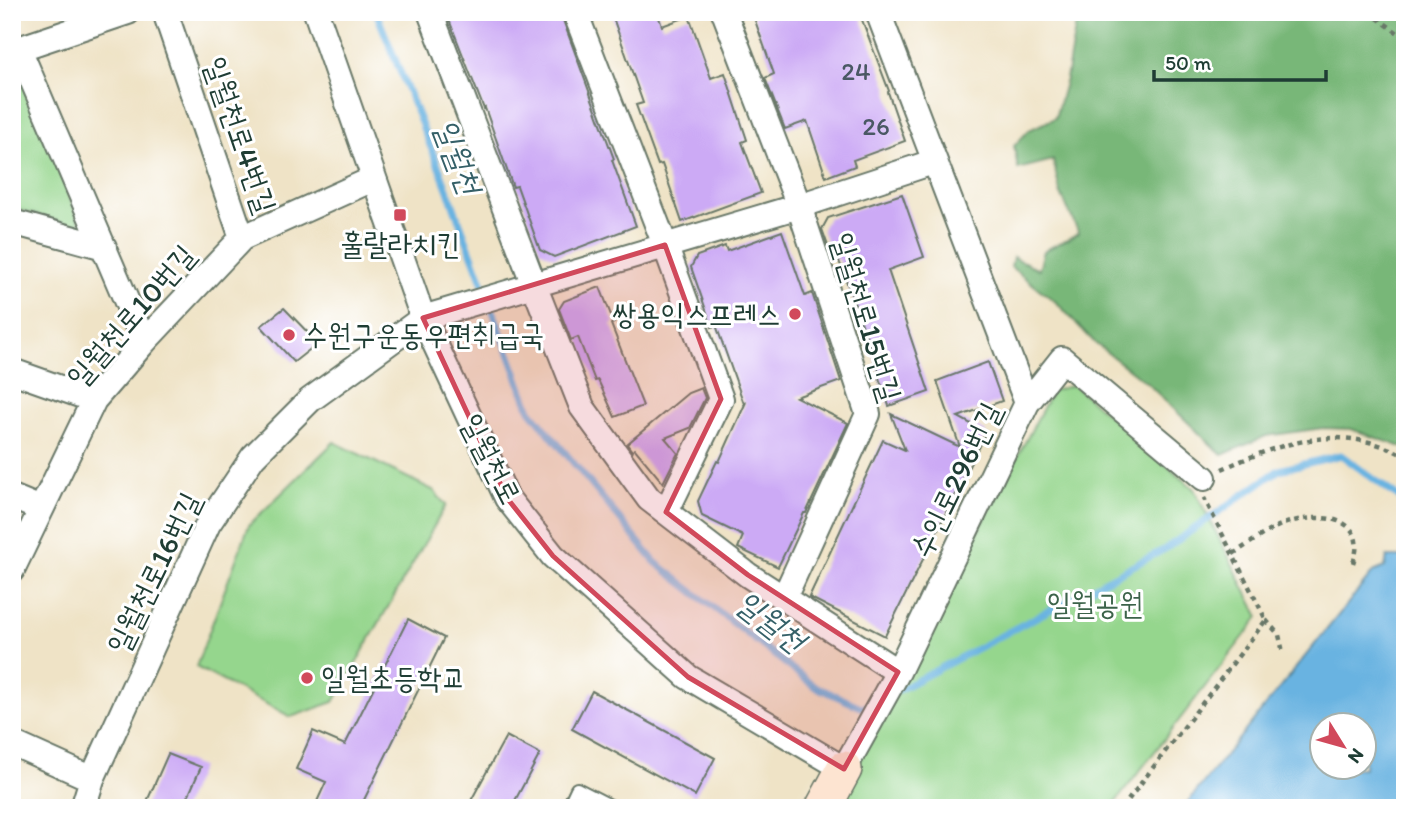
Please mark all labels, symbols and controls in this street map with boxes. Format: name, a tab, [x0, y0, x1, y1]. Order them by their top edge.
scale bar	[1154, 38, 1326, 82]
text: 50 m	[1165, 50, 1212, 75]
street label: 일월천로4번길	[196, 52, 284, 218]
house number: 24	[841, 55, 871, 87]
house number: 26	[862, 110, 890, 142]
water label: 일월천	[426, 113, 491, 202]
marker: 훌랄라치킨	[392, 207, 408, 223]
place label: 훌랄라치킨	[340, 225, 460, 262]
street label: 일월천로15번길	[823, 228, 910, 406]
street label: 일월천로10번길	[59, 237, 203, 395]
place label: 쌍용익스프레스	[612, 295, 781, 332]
marker: 쌍용익스프레스	[787, 306, 803, 322]
place label: 수원구운동우편취급국	[303, 316, 544, 353]
marker: 수원구운동우편취급국	[281, 327, 297, 343]
street label: 수인로296번길	[902, 396, 1009, 563]
street label: 일월천로	[453, 407, 530, 510]
street label: 일월천로16번길	[99, 486, 208, 659]
water label: 일월천	[729, 582, 816, 662]
park label: 일월공원	[1047, 585, 1143, 622]
place label: 일월초등학교	[321, 659, 466, 696]
marker: 일월초등학교	[299, 670, 315, 686]
north arrow	[1308, 712, 1378, 782]
text: N	[1343, 744, 1369, 768]

